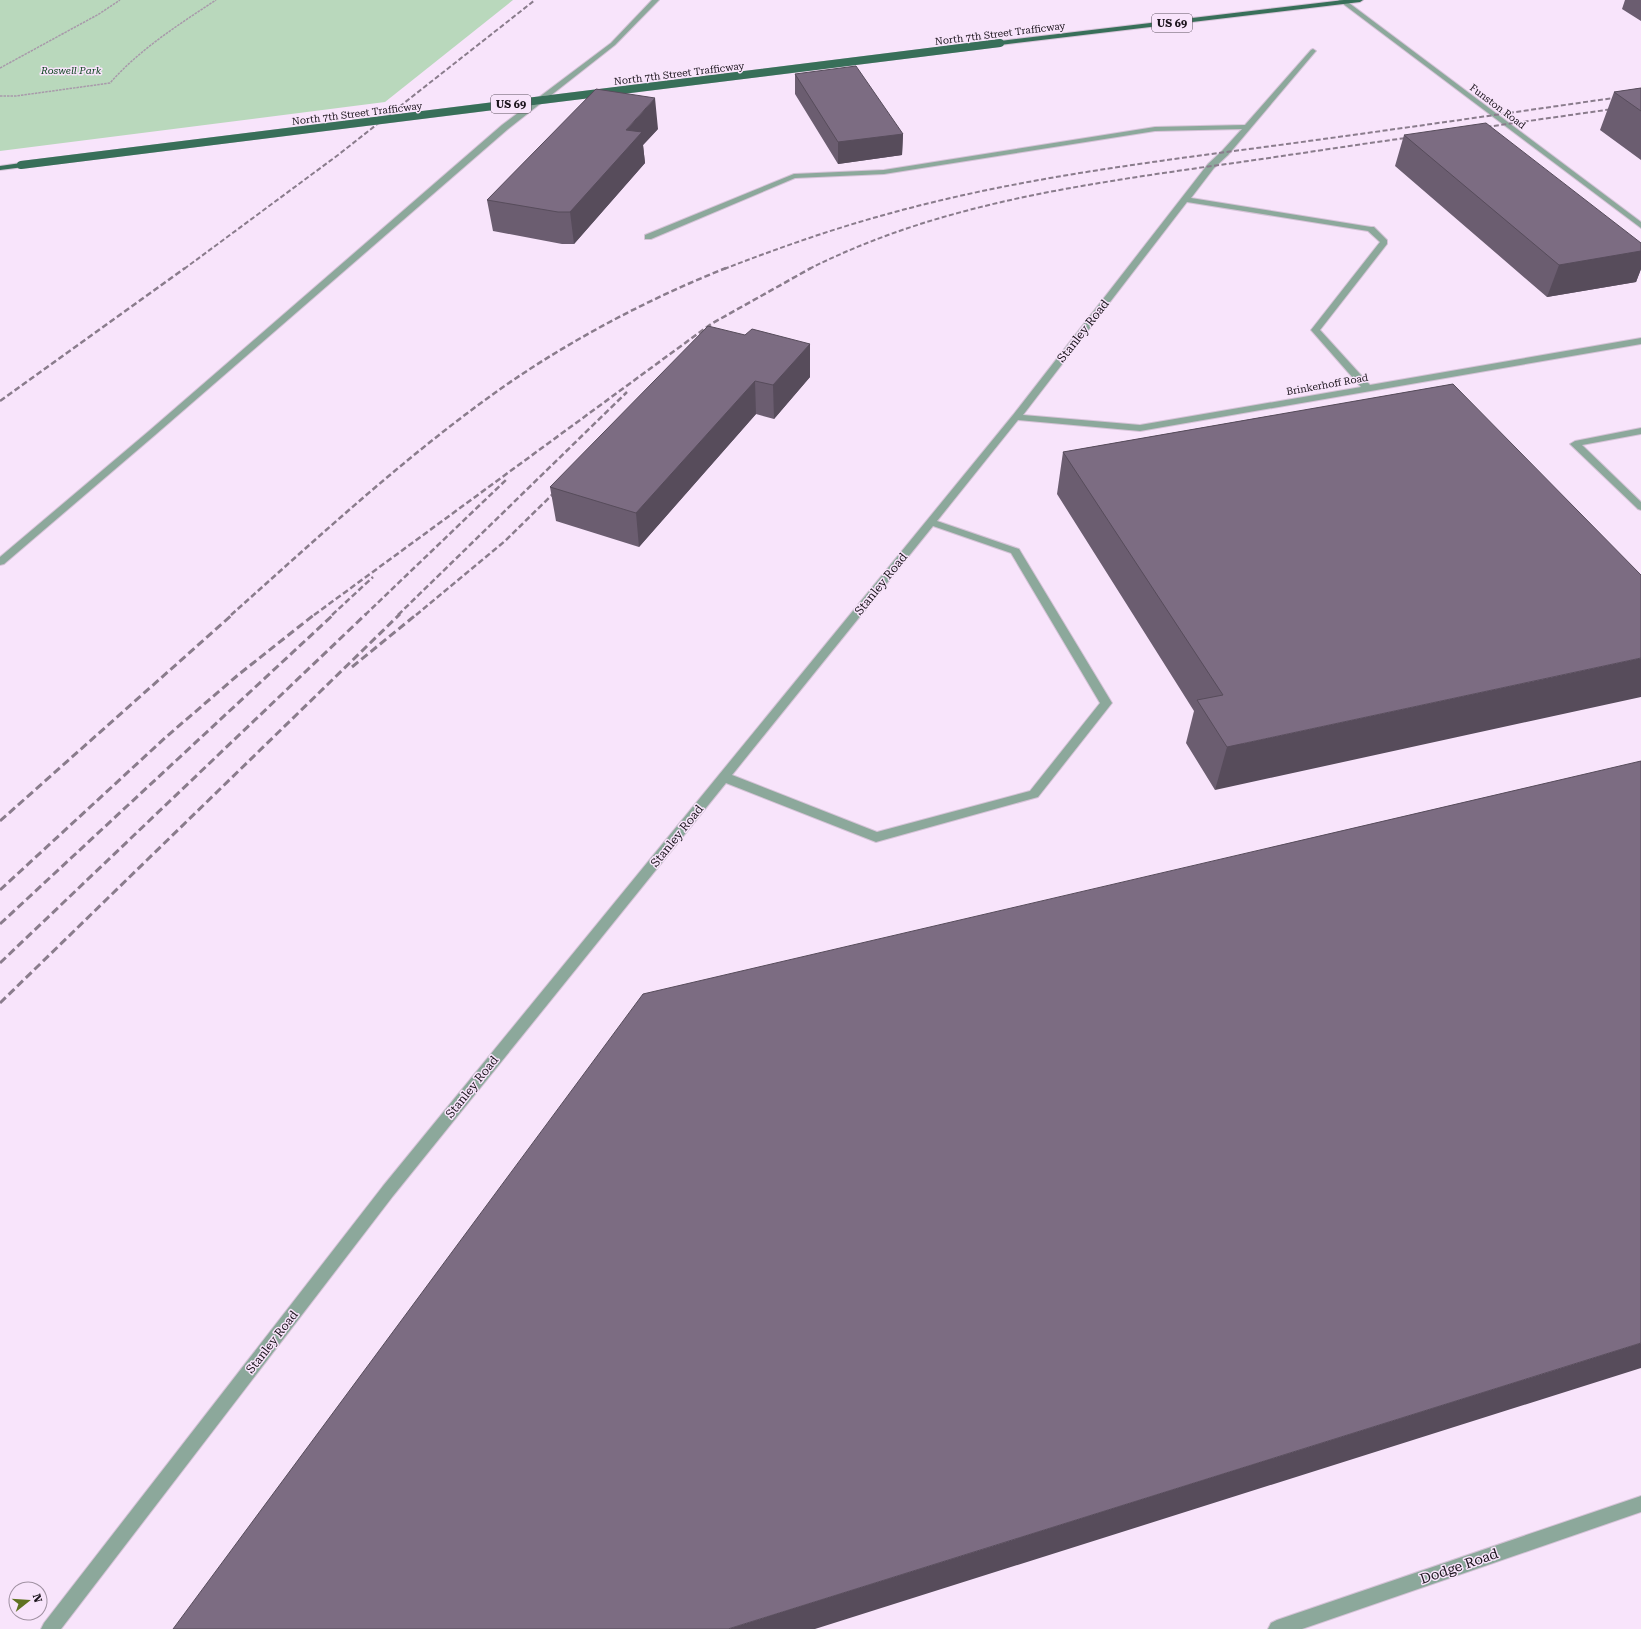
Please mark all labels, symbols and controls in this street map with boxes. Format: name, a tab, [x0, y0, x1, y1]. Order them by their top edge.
road number: US 69	[1152, 14, 1192, 32]
street label: North 7th Street Trafficway	[934, 20, 1066, 47]
street label: North 7th Street Trafficway	[613, 60, 745, 87]
park label: Roswell Park	[40, 65, 102, 76]
street label: Funston Road	[1468, 82, 1528, 131]
road number: US 69	[491, 95, 531, 113]
street label: North 7th Street Trafficway	[291, 100, 423, 127]
street label: Stanley Road	[1054, 297, 1112, 365]
street label: Brinkerhoff Road	[1285, 372, 1369, 397]
street label: Stanley Road	[852, 550, 910, 618]
street label: Stanley Road	[648, 802, 706, 870]
street label: Stanley Road	[443, 1053, 501, 1121]
street label: Stanley Road	[243, 1308, 301, 1376]
street label: Dodge Road	[1418, 1545, 1500, 1587]
north arrow	[8, 1581, 48, 1621]
text: N	[30, 1592, 45, 1605]

